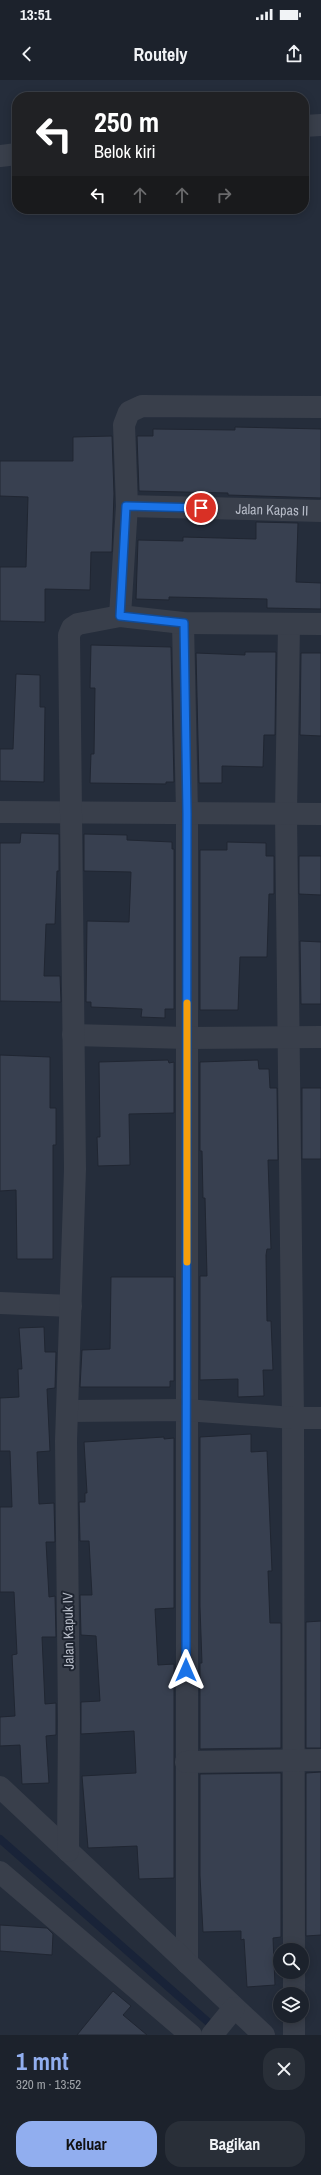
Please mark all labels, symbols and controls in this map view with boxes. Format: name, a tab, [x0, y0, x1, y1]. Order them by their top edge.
text: 13:51	[20, 4, 51, 25]
text: Routely	[133, 42, 188, 67]
icon: back	[16, 43, 38, 65]
icon: share	[283, 43, 305, 65]
text: 250 m	[94, 103, 159, 141]
icon: left	[28, 108, 80, 160]
text: Belok kiri	[94, 139, 156, 164]
icon: left	[87, 184, 109, 206]
icon: ahead	[129, 184, 151, 206]
icon: ahead	[171, 184, 193, 206]
icon: right	[213, 184, 235, 206]
pin	[184, 491, 218, 525]
icon: arrive	[190, 497, 212, 519]
street label: Jalan Kapas II	[235, 500, 309, 520]
street label: Jalan Kapuk IV	[58, 1592, 78, 1670]
position arrow	[165, 1649, 207, 1691]
map controls	[273, 1943, 309, 2023]
button: search	[273, 1943, 309, 1979]
button: layers	[273, 1987, 309, 2023]
text: 1 mnt	[16, 2045, 69, 2077]
button: close	[263, 2048, 305, 2090]
text: 320 m · 13:52	[16, 2076, 81, 2093]
button: Keluar	[16, 2121, 157, 2167]
button: Bagikan	[165, 2121, 305, 2167]

